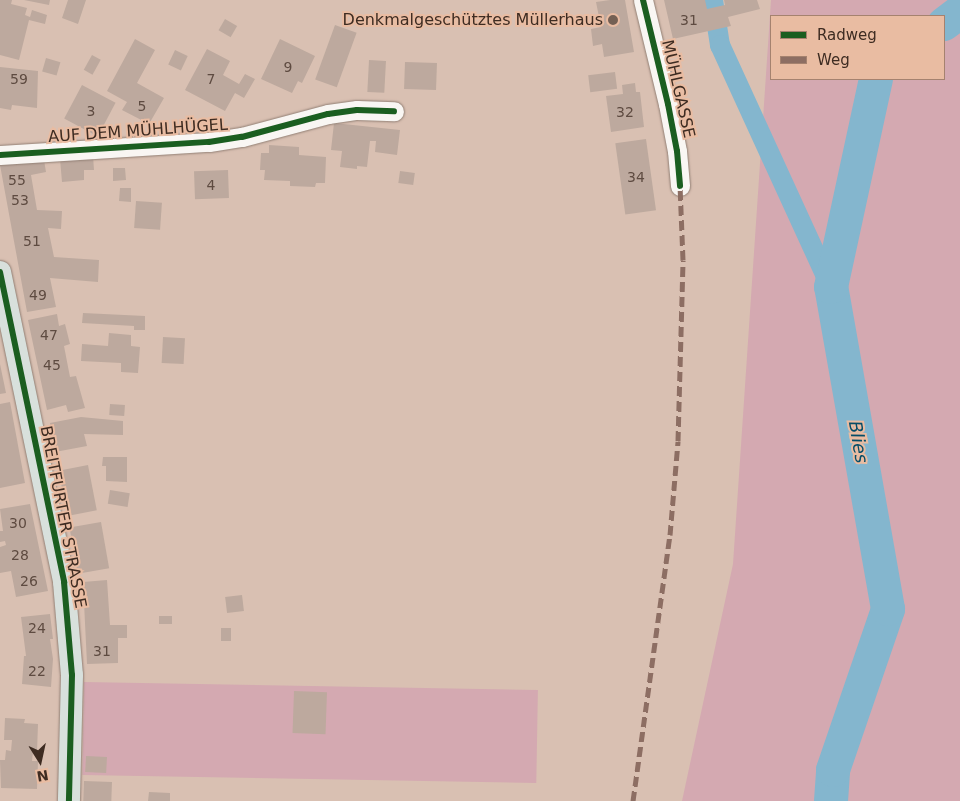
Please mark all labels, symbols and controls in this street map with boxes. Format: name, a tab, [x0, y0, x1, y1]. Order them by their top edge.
place label: Denkmalgeschütztes Müllerhaus	[343, 10, 603, 30]
house number: 31	[680, 12, 698, 28]
marker: Denkmalgeschütztes Müllerhaus	[607, 14, 619, 26]
legend	[770, 15, 945, 80]
text: Radweg	[817, 26, 877, 44]
street label: MÜHLGASSE	[657, 38, 699, 140]
text: Weg	[817, 51, 850, 69]
house number: 9	[284, 59, 292, 75]
house number: 59	[10, 71, 28, 87]
house number: 7	[207, 71, 215, 87]
house number: 5	[138, 98, 146, 114]
house number: 3	[87, 103, 95, 119]
house number: 32	[616, 104, 634, 120]
street label: AUF DEM MÜHLHÜGEL	[48, 115, 228, 147]
house number: 34	[627, 169, 645, 185]
house number: 55	[8, 172, 26, 188]
house number: 4	[207, 177, 215, 193]
house number: 53	[11, 192, 29, 208]
house number: 51	[23, 233, 41, 249]
house number: 49	[29, 287, 47, 303]
house number: 47	[40, 327, 58, 343]
house number: 45	[43, 357, 61, 373]
water label: Blies	[844, 419, 872, 465]
street label: BREITFURTER STRASSE	[36, 424, 90, 610]
house number: 30	[9, 515, 27, 531]
house number: 28	[11, 547, 29, 563]
house number: 26	[20, 573, 38, 589]
house number: 24	[28, 620, 46, 636]
house number: 31	[93, 643, 111, 659]
house number: 22	[28, 663, 46, 679]
north arrow	[15, 736, 65, 786]
text: N	[35, 767, 50, 785]

